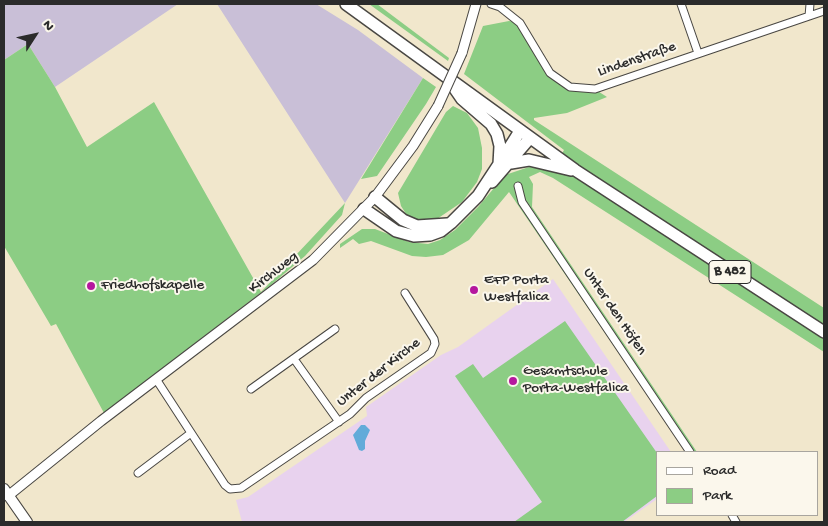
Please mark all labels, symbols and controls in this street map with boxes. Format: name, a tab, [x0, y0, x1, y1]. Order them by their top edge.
north arrow	[10, 10, 60, 60]
text: N	[38, 17, 57, 35]
street label: Lindenstraße	[595, 38, 679, 82]
street label: Kirchweg	[246, 248, 302, 298]
road number: B 482	[709, 260, 751, 284]
street label: Unter den Höfen	[578, 265, 650, 359]
place label: EFP Porta Westfalica	[484, 272, 549, 307]
place label: Friedhofskapelle	[101, 277, 204, 295]
marker: Friedhofskapelle	[85, 280, 97, 292]
marker: EFP Porta Westfalica	[468, 284, 480, 296]
street label: Unter der Kirche	[333, 335, 425, 411]
place label: Gesamtschule Porta-Westfalica	[523, 363, 629, 398]
marker: Gesamtschule Porta-Westfalica	[507, 375, 519, 387]
legend	[656, 451, 818, 516]
text: Road	[703, 462, 736, 480]
text: Park	[703, 487, 732, 505]

